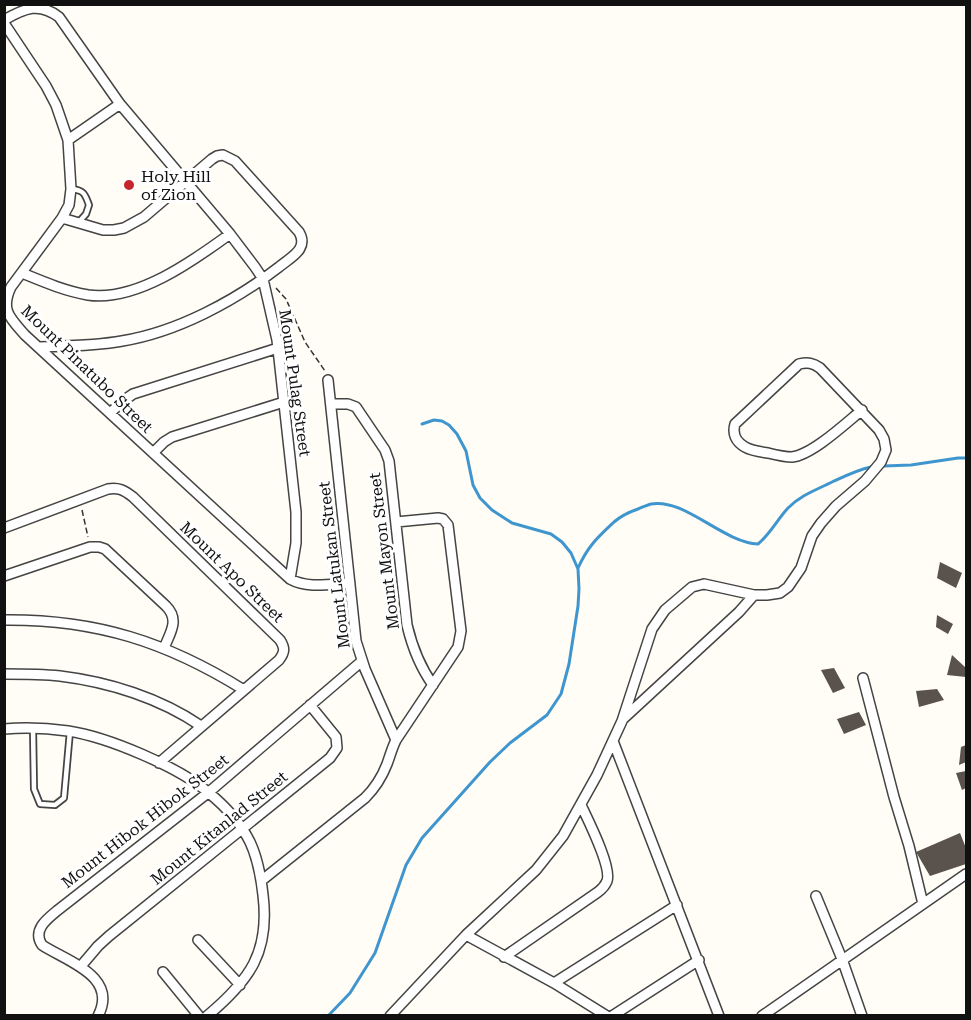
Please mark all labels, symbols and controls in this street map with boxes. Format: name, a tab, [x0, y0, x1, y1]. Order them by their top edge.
place label: Holy Hill of Zion	[141, 167, 211, 204]
marker: Holy Hill of Zion	[122, 178, 136, 192]
street label: Mount Pinatubo Street	[17, 301, 157, 437]
street label: Mount Pulag Street	[275, 308, 315, 458]
street label: Mount Mayon Street	[365, 471, 403, 630]
street label: Mount Latukan Street	[314, 480, 354, 650]
street label: Mount Apo Street	[176, 518, 288, 626]
street label: Mount Hibok Hibok Street	[58, 750, 232, 892]
street label: Mount Kitanlad Street	[147, 767, 291, 889]

